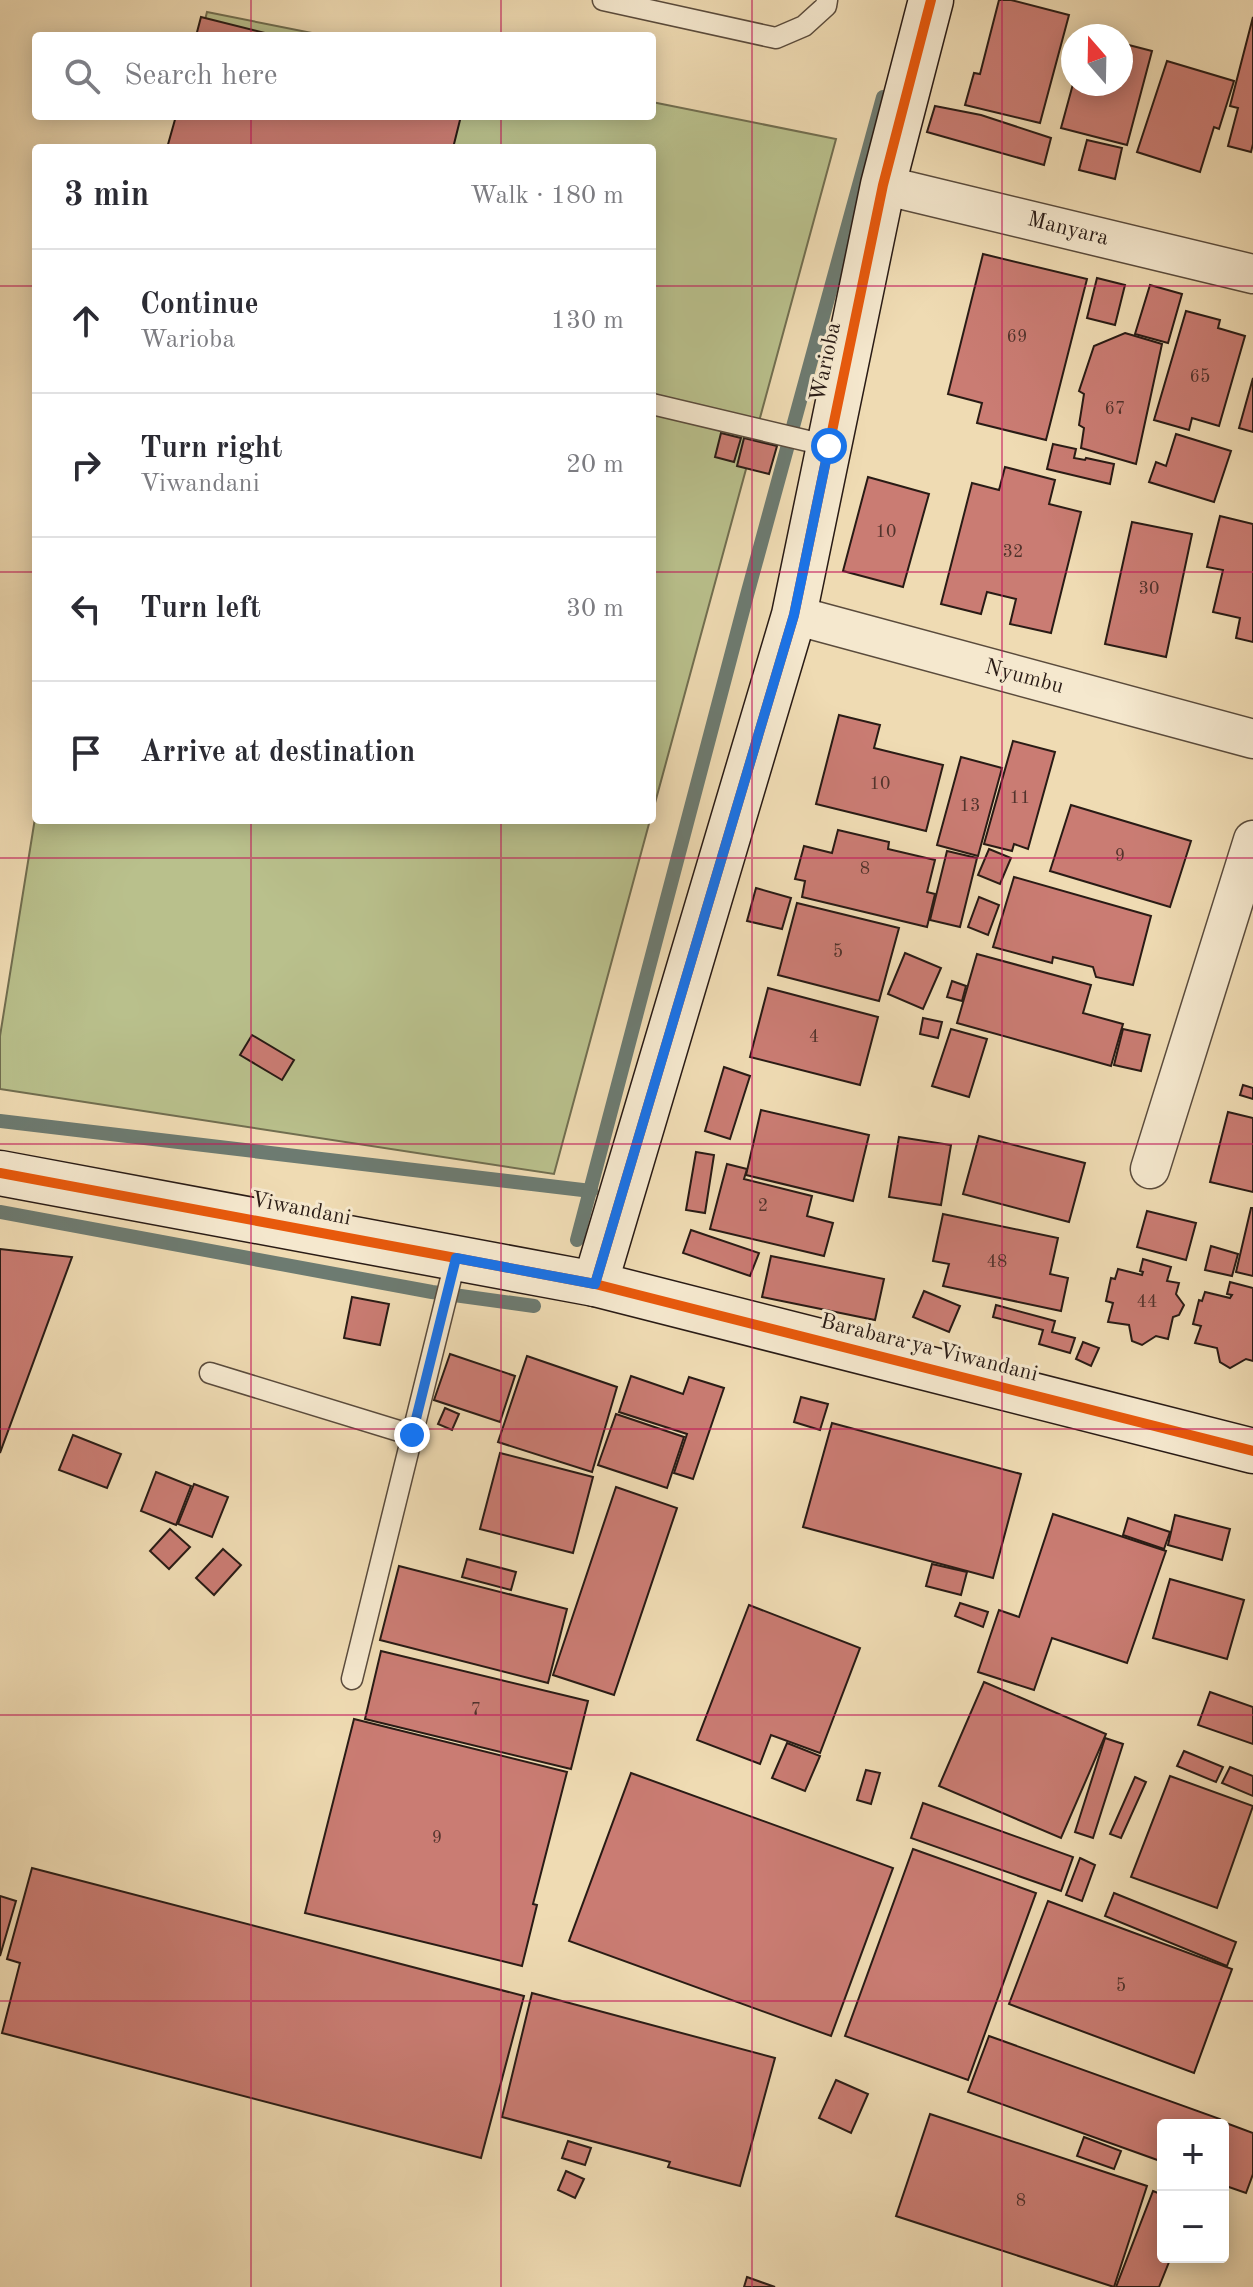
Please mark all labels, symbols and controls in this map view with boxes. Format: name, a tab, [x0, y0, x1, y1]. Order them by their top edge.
north arrow	[1061, 24, 1133, 96]
search box	[32, 32, 656, 120]
icon: search	[60, 54, 104, 98]
text: Search here	[124, 61, 278, 91]
text: 3 min	[64, 179, 149, 213]
text: Walk · 180 m	[470, 183, 624, 209]
street label: Manyara	[1025, 208, 1111, 250]
text: Continue	[140, 290, 259, 320]
icon: ahead	[64, 299, 108, 343]
text: 130 m	[551, 308, 624, 334]
street label: Warioba	[807, 320, 845, 404]
text: Warioba	[140, 327, 235, 353]
house number: 69	[1007, 328, 1027, 346]
house number: 65	[1190, 368, 1210, 386]
house number: 67	[1105, 400, 1125, 418]
route start	[811, 428, 847, 464]
text: Turn right	[140, 434, 282, 464]
icon: right	[64, 443, 108, 487]
text: 20 m	[566, 452, 624, 478]
text: Viwandani	[140, 471, 260, 497]
house number: 10	[876, 523, 896, 541]
house number: 32	[1003, 543, 1023, 561]
house number: 30	[1139, 580, 1159, 598]
icon: left	[64, 587, 108, 631]
text: Turn left	[140, 594, 261, 624]
text: 30 m	[566, 596, 624, 622]
street label: Nyumbu	[982, 656, 1066, 698]
icon: arrive	[64, 731, 108, 775]
text: Arrive at destination	[140, 738, 415, 768]
house number: 10	[870, 775, 890, 793]
house number: 11	[1010, 789, 1030, 807]
house number: 13	[960, 797, 980, 815]
house number: 9	[1115, 847, 1125, 865]
house number: 8	[860, 860, 870, 878]
house number: 5	[833, 943, 843, 961]
house number: 4	[809, 1028, 819, 1046]
street label: Viwandani	[249, 1189, 353, 1229]
house number: 2	[758, 1197, 768, 1215]
house number: 48	[987, 1253, 1007, 1271]
house number: 44	[1137, 1293, 1157, 1311]
street label: Barabara ya Viwandani	[818, 1310, 1040, 1386]
route end	[394, 1417, 430, 1453]
house number: 7	[471, 1701, 481, 1719]
house number: 9	[432, 1829, 442, 1847]
house number: 5	[1116, 1977, 1126, 1995]
map controls	[1157, 2119, 1229, 2263]
button: +	[1157, 2119, 1229, 2191]
button: −	[1157, 2191, 1229, 2263]
house number: 8	[1016, 2192, 1026, 2210]

